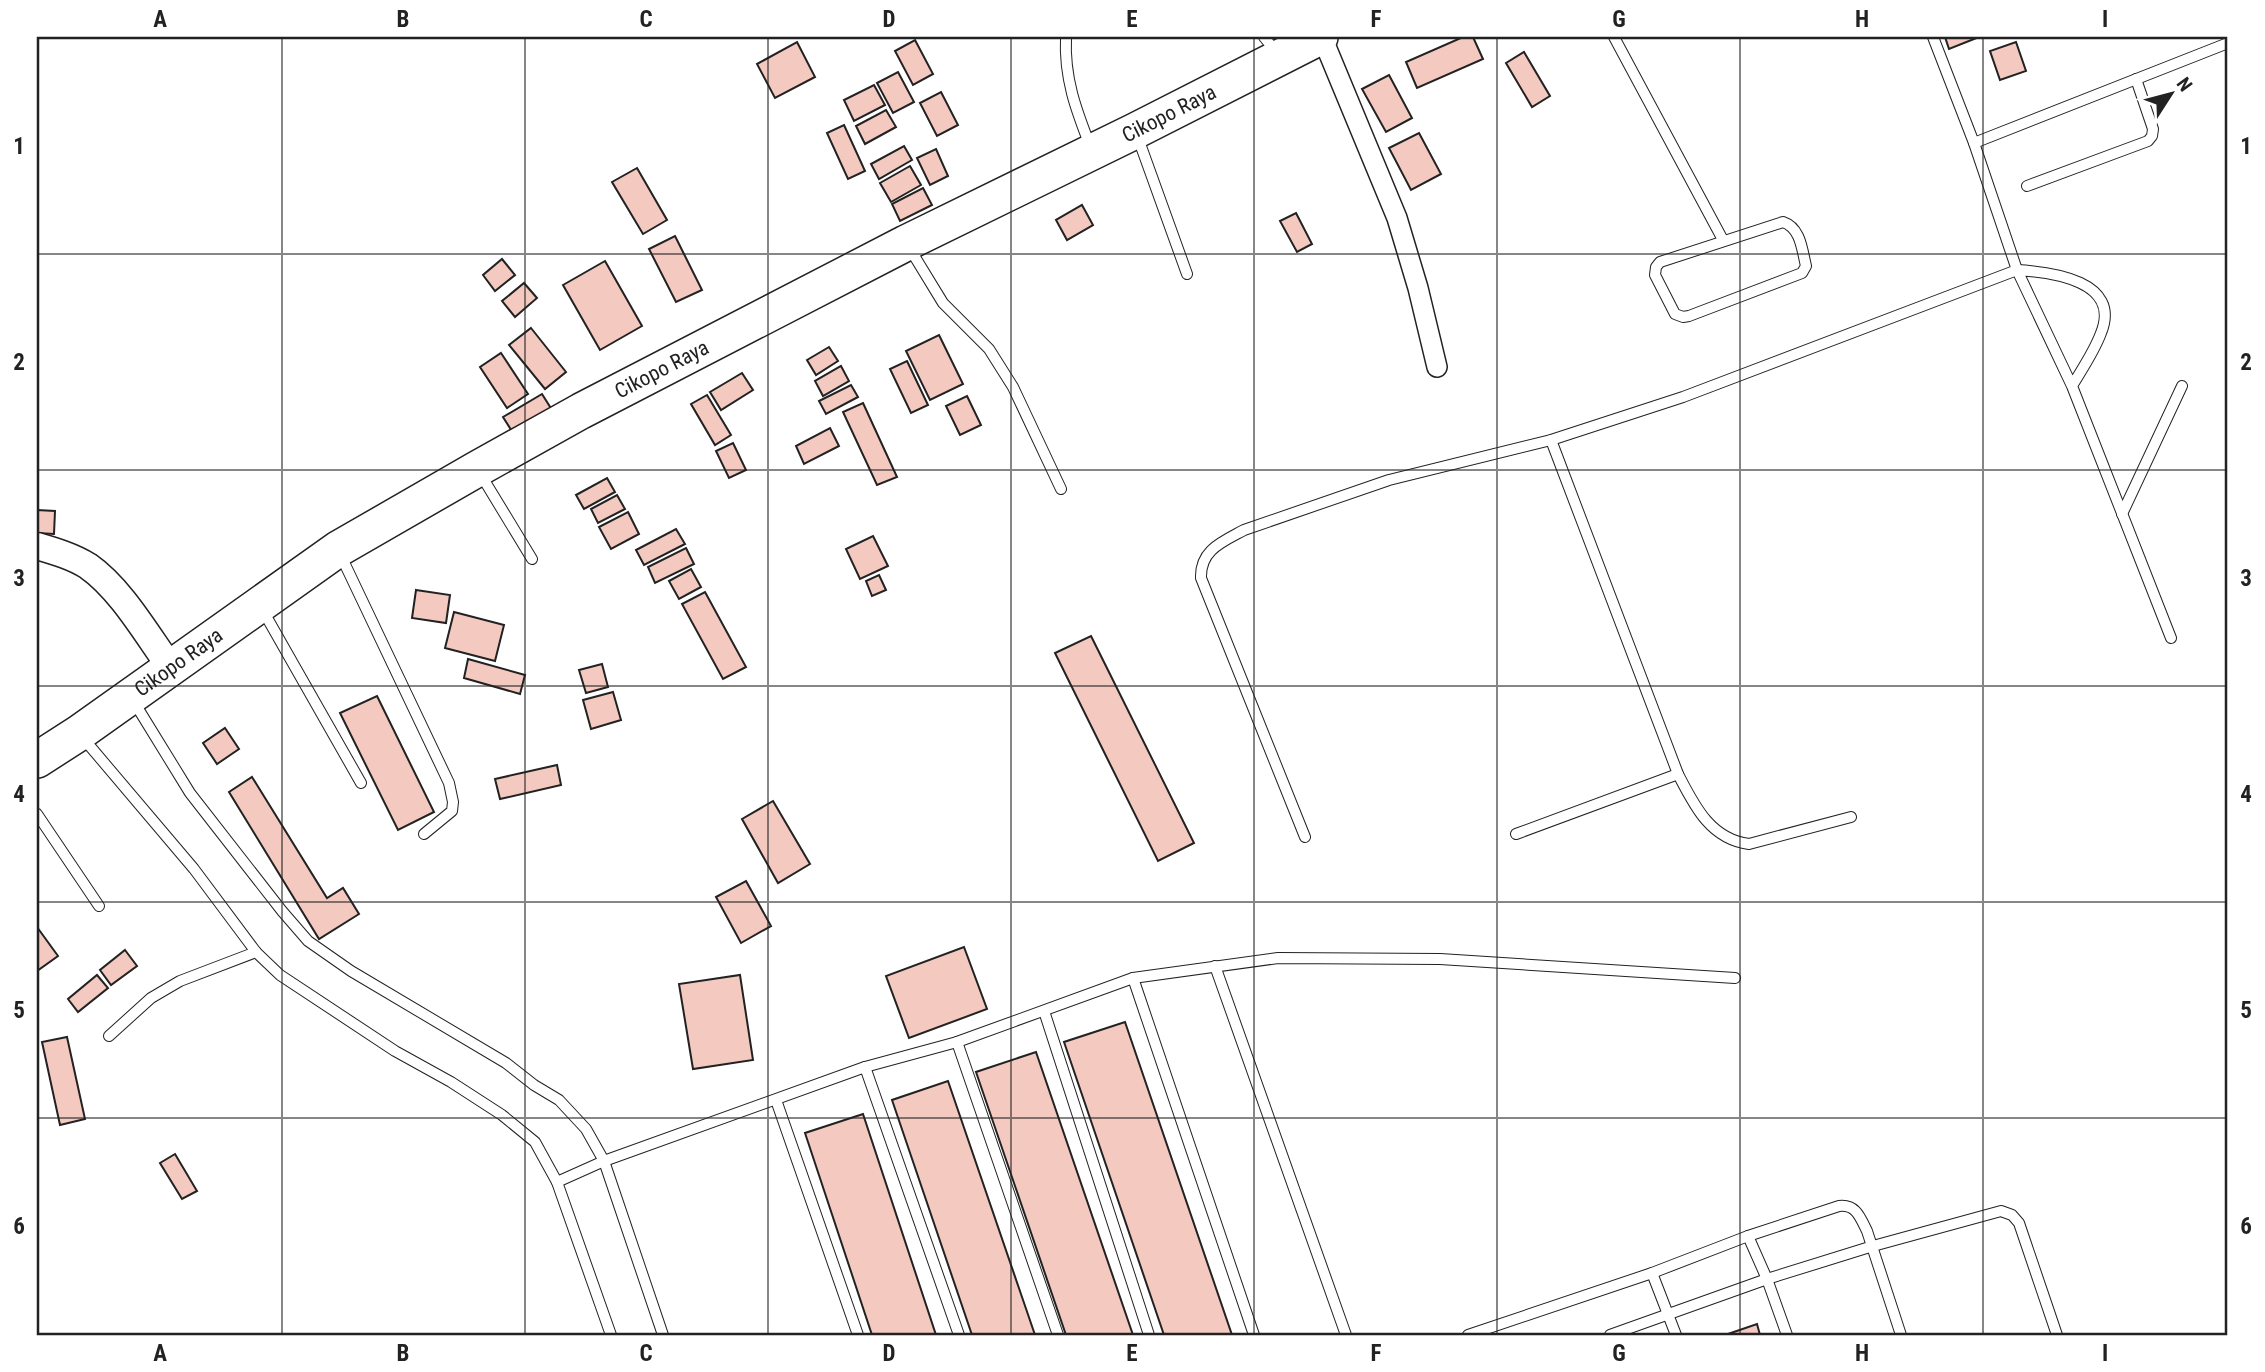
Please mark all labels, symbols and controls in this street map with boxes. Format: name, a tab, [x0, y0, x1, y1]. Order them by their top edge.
text: A	[153, 6, 167, 33]
text: B	[397, 6, 409, 33]
text: C	[639, 6, 653, 33]
text: D	[883, 6, 896, 33]
text: E	[1126, 6, 1138, 33]
text: F	[1371, 6, 1382, 33]
text: G	[1612, 6, 1626, 33]
text: H	[1855, 6, 1869, 33]
text: I	[2102, 6, 2108, 33]
north arrow	[2136, 60, 2206, 130]
text: N	[2172, 73, 2197, 96]
street label: Cikopo Raya	[1118, 80, 1220, 147]
text: 1	[13, 133, 25, 160]
text: 1	[2240, 133, 2252, 160]
street label: Cikopo Raya	[611, 335, 713, 403]
text: 2	[13, 349, 25, 376]
text: 2	[2240, 349, 2252, 376]
text: 3	[13, 565, 25, 592]
text: 3	[2240, 565, 2252, 592]
street label: Cikopo Raya	[130, 623, 227, 702]
text: 4	[13, 781, 25, 808]
text: 4	[2240, 781, 2252, 808]
text: 5	[13, 997, 25, 1024]
text: 5	[2240, 997, 2252, 1024]
text: 6	[13, 1213, 25, 1240]
text: 6	[2240, 1213, 2252, 1240]
text: A	[153, 1340, 167, 1367]
text: B	[397, 1340, 409, 1367]
text: C	[639, 1340, 653, 1367]
text: D	[883, 1340, 896, 1367]
text: E	[1126, 1340, 1138, 1367]
text: F	[1371, 1340, 1382, 1367]
text: G	[1612, 1340, 1626, 1367]
text: H	[1855, 1340, 1869, 1367]
text: I	[2102, 1340, 2108, 1367]

